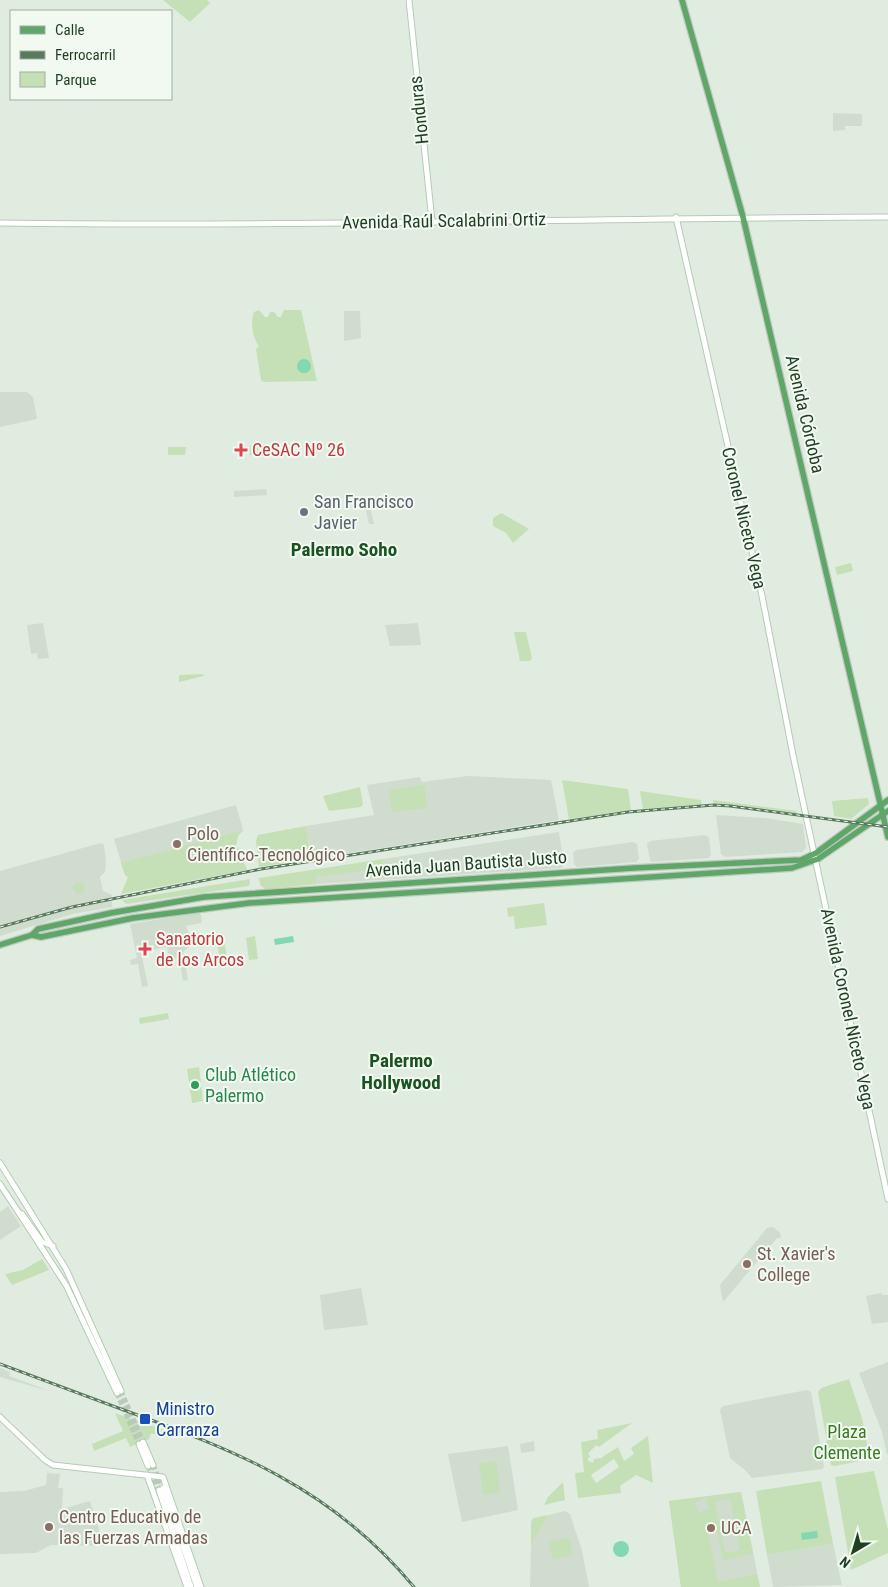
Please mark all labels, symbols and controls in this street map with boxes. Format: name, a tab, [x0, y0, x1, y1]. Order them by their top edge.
legend	[10, 10, 172, 100]
text: Calle	[55, 21, 85, 39]
text: Ferrocarril	[55, 46, 116, 64]
text: Parque	[55, 71, 97, 89]
street label: Honduras	[404, 75, 433, 145]
street label: Avenida Raúl Scalabrini Ortiz	[342, 208, 546, 233]
street label: Avenida Córdoba	[782, 353, 829, 475]
place label: CeSAC Nº 26	[252, 439, 345, 460]
marker: CeSAC Nº 26	[234, 443, 248, 457]
street label: Coronel Niceto Vega	[718, 445, 771, 591]
place label: San Francisco Javier	[314, 491, 414, 533]
marker: San Francisco Javier	[298, 506, 310, 518]
district label: Palermo Soho	[291, 538, 397, 561]
place label: Polo Científico-Tecnológico	[187, 823, 345, 865]
marker: Polo Científico-Tecnológico	[171, 838, 183, 850]
street label: Avenida Juan Bautista Justo	[364, 846, 567, 881]
street label: Avenida Coronel Niceto Vega	[817, 906, 880, 1112]
place label: Sanatorio de los Arcos	[156, 928, 244, 970]
marker: Sanatorio de los Arcos	[138, 942, 152, 956]
district label: Palermo Hollywood	[361, 1049, 441, 1094]
place label: Club Atlético Palermo	[205, 1064, 296, 1106]
marker: Club Atlético Palermo	[189, 1079, 201, 1091]
place label: St. Xavier's College	[757, 1243, 836, 1285]
marker: St. Xavier's College	[741, 1258, 753, 1270]
place label: Ministro Carranza	[156, 1398, 219, 1440]
marker: Ministro Carranza	[138, 1412, 152, 1426]
park label: Plaza Clemente	[813, 1421, 881, 1463]
place label: Centro Educativo de las Fuerzas Armadas	[59, 1506, 208, 1548]
place label: UCA	[721, 1517, 752, 1538]
marker: Centro Educativo de las Fuerzas Armadas	[43, 1521, 55, 1533]
marker: UCA	[705, 1522, 717, 1534]
north arrow	[828, 1527, 878, 1577]
text: N	[837, 1553, 853, 1571]

